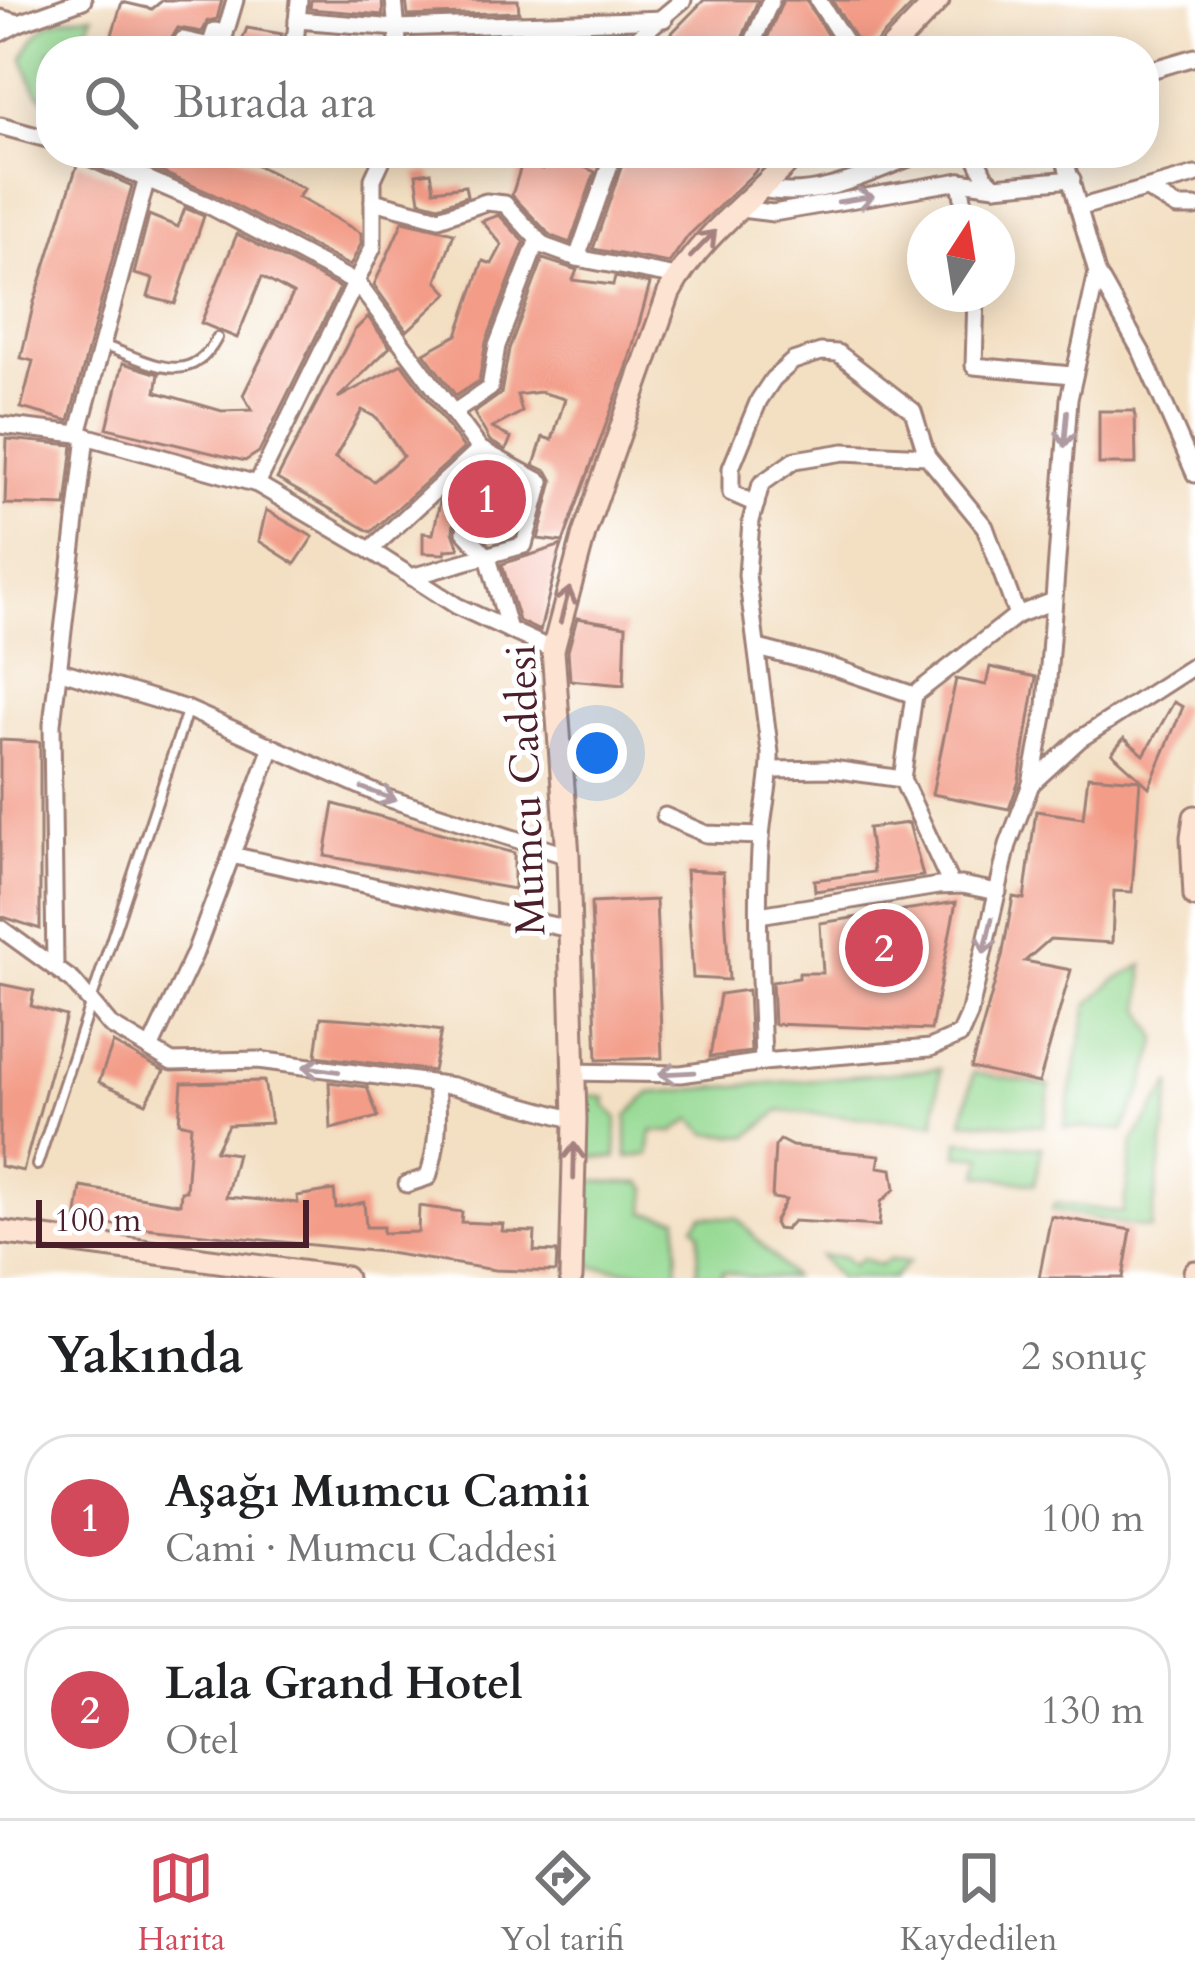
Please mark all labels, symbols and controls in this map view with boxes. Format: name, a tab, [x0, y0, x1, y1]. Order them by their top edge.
search box	[36, 36, 1159, 168]
icon: search	[78, 69, 144, 135]
text: Burada ara	[174, 72, 376, 133]
one-way arrow	[836, 186, 875, 209]
north arrow	[907, 204, 1015, 312]
one-way arrow	[689, 230, 717, 259]
one-way arrow	[1054, 409, 1077, 448]
pin: 1	[448, 454, 526, 544]
one-way arrow	[555, 587, 577, 625]
street label: Mumcu Caddesi	[492, 643, 560, 937]
your location	[567, 723, 627, 783]
one-way arrow	[359, 785, 396, 806]
pin: 2	[845, 903, 923, 993]
one-way arrow	[975, 917, 998, 955]
one-way arrow	[302, 1057, 341, 1080]
one-way arrow	[658, 1062, 697, 1085]
one-way arrow	[562, 1142, 585, 1181]
scale bar	[36, 1194, 309, 1247]
text: 100 m	[54, 1198, 141, 1243]
text: Yakında	[48, 1321, 243, 1391]
text: 2 sonuç	[1021, 1330, 1147, 1383]
text: Aşağı Mumcu Camii	[165, 1461, 590, 1522]
text: 1	[80, 1492, 100, 1545]
text: 100 m	[1041, 1492, 1144, 1545]
text: Cami · Mumcu Caddesi	[165, 1522, 557, 1575]
text: Lala Grand Hotel	[165, 1653, 523, 1714]
text: 2	[80, 1684, 100, 1737]
text: 130 m	[1041, 1684, 1144, 1737]
text: Otel	[165, 1714, 239, 1767]
tab: Harita	[138, 1845, 225, 1962]
tab: Yol tarifi	[500, 1845, 625, 1962]
tab: Kaydedilen	[900, 1845, 1057, 1962]

